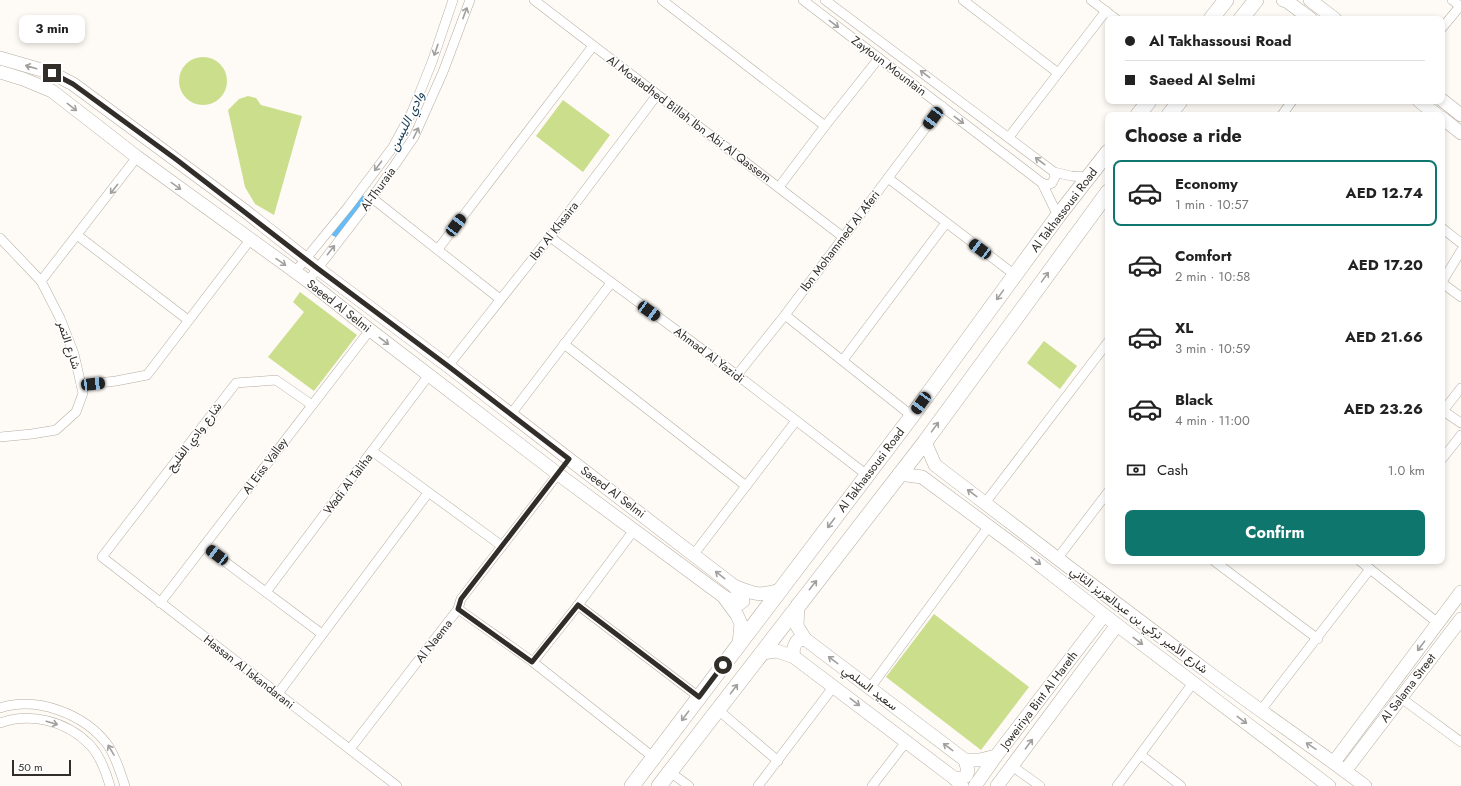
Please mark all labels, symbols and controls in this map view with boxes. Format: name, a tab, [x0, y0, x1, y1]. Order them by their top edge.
one-way arrow	[461, 8, 469, 20]
callout: 3 min	[19, 15, 85, 43]
text: 3 min	[35, 19, 69, 38]
one-way arrow	[828, 19, 839, 28]
text: Al Takhassousi Road	[1149, 30, 1291, 52]
street label: Zaytoun Mountain	[848, 32, 930, 100]
one-way arrow	[432, 43, 439, 56]
street label: Al Moatadhed Billah Ibn Abi Al Qassem	[603, 51, 775, 187]
one-way arrow	[25, 63, 38, 70]
route end	[43, 64, 61, 82]
text: Saeed Al Selmi	[1149, 69, 1255, 91]
one-way arrow	[919, 70, 930, 78]
water label: وادي الليسن	[384, 88, 430, 155]
one-way arrow	[67, 102, 78, 111]
car	[921, 105, 945, 131]
one-way arrow	[954, 115, 965, 124]
text: Choose a ride	[1125, 123, 1242, 149]
one-way arrow	[413, 128, 420, 140]
one-way arrow	[1034, 157, 1045, 165]
one-way arrow	[374, 160, 383, 171]
street label: Al-Thuraia	[356, 163, 400, 215]
street label: Al Takhassousi Road	[1026, 164, 1102, 256]
text: Economy	[1175, 173, 1238, 195]
icon: car	[1127, 175, 1163, 211]
one-way arrow	[170, 181, 181, 190]
text: AED 12.74	[1346, 182, 1423, 204]
one-way arrow	[110, 183, 118, 194]
street label: Ibn Mohammed Al Aferi	[796, 187, 884, 295]
text: 1 min · 10:57	[1175, 195, 1249, 214]
street label: Ibn Al Khsaira	[525, 197, 583, 264]
car	[444, 212, 468, 238]
car	[967, 237, 993, 261]
one-way arrow	[327, 244, 336, 255]
text: Comfort	[1175, 245, 1232, 267]
icon: car	[1127, 247, 1163, 283]
text: AED 17.20	[1348, 254, 1423, 276]
one-way arrow	[275, 258, 286, 266]
text: 2 min · 10:58	[1175, 267, 1250, 286]
one-way arrow	[1041, 272, 1049, 283]
street label: Saeed Al Selmi	[303, 275, 375, 337]
one-way arrow	[996, 289, 1004, 300]
car	[636, 299, 662, 323]
text: XL	[1175, 317, 1193, 339]
street label: شارع التمر	[52, 318, 85, 371]
icon: car	[1127, 319, 1163, 355]
street label: Ahmad Al Yazidi	[670, 323, 748, 387]
text: AED 21.66	[1345, 326, 1423, 348]
one-way arrow	[378, 337, 389, 345]
text: 3 min · 10:59	[1175, 339, 1250, 358]
car	[80, 377, 106, 391]
text: Black	[1175, 389, 1213, 411]
car	[909, 390, 933, 416]
icon: car	[1127, 391, 1163, 427]
street label: شارع وادي الفليح	[162, 398, 227, 476]
text: AED 23.26	[1344, 398, 1423, 420]
text: 4 min · 11:00	[1175, 411, 1250, 430]
one-way arrow	[931, 422, 939, 433]
street label: Al Takhassousi Road	[833, 424, 909, 516]
street label: Al Eiss Valley	[238, 433, 293, 498]
street label: Wadi Al Taliha	[319, 449, 377, 518]
icon: cash	[1125, 459, 1147, 481]
text: Cash	[1157, 459, 1188, 481]
text: 1.0 km	[1388, 461, 1425, 480]
street label: Saeed Al Selmi	[577, 462, 649, 522]
one-way arrow	[966, 488, 977, 497]
button: Confirm	[1125, 510, 1425, 556]
one-way arrow	[827, 518, 835, 529]
car	[204, 543, 230, 567]
one-way arrow	[1030, 557, 1041, 566]
street label: شارع الأمير تركي بن عبدالعزيز الثاني	[1066, 562, 1212, 679]
one-way arrow	[715, 571, 726, 579]
one-way arrow	[808, 580, 817, 591]
street label: Al Naema	[411, 615, 457, 667]
street label: Hassan Al Iskandarani	[200, 631, 298, 713]
one-way arrow	[1133, 637, 1144, 646]
one-way arrow	[1417, 640, 1425, 651]
street label: Joweiriya Bint Al Hareth	[995, 647, 1082, 755]
street label: Al Salama Street	[1376, 650, 1440, 726]
route start	[714, 656, 732, 674]
one-way arrow	[828, 656, 839, 665]
street label: سعيد السلمي	[838, 661, 902, 716]
one-way arrow	[730, 683, 738, 694]
one-way arrow	[849, 698, 860, 707]
one-way arrow	[680, 710, 689, 721]
one-way arrow	[1236, 716, 1247, 724]
one-way arrow	[45, 720, 58, 727]
one-way arrow	[1025, 738, 1033, 749]
one-way arrow	[1306, 742, 1317, 750]
one-way arrow	[943, 743, 954, 751]
one-way arrow	[106, 744, 114, 756]
scale bar	[12, 758, 71, 777]
text: 50 m	[18, 759, 43, 775]

